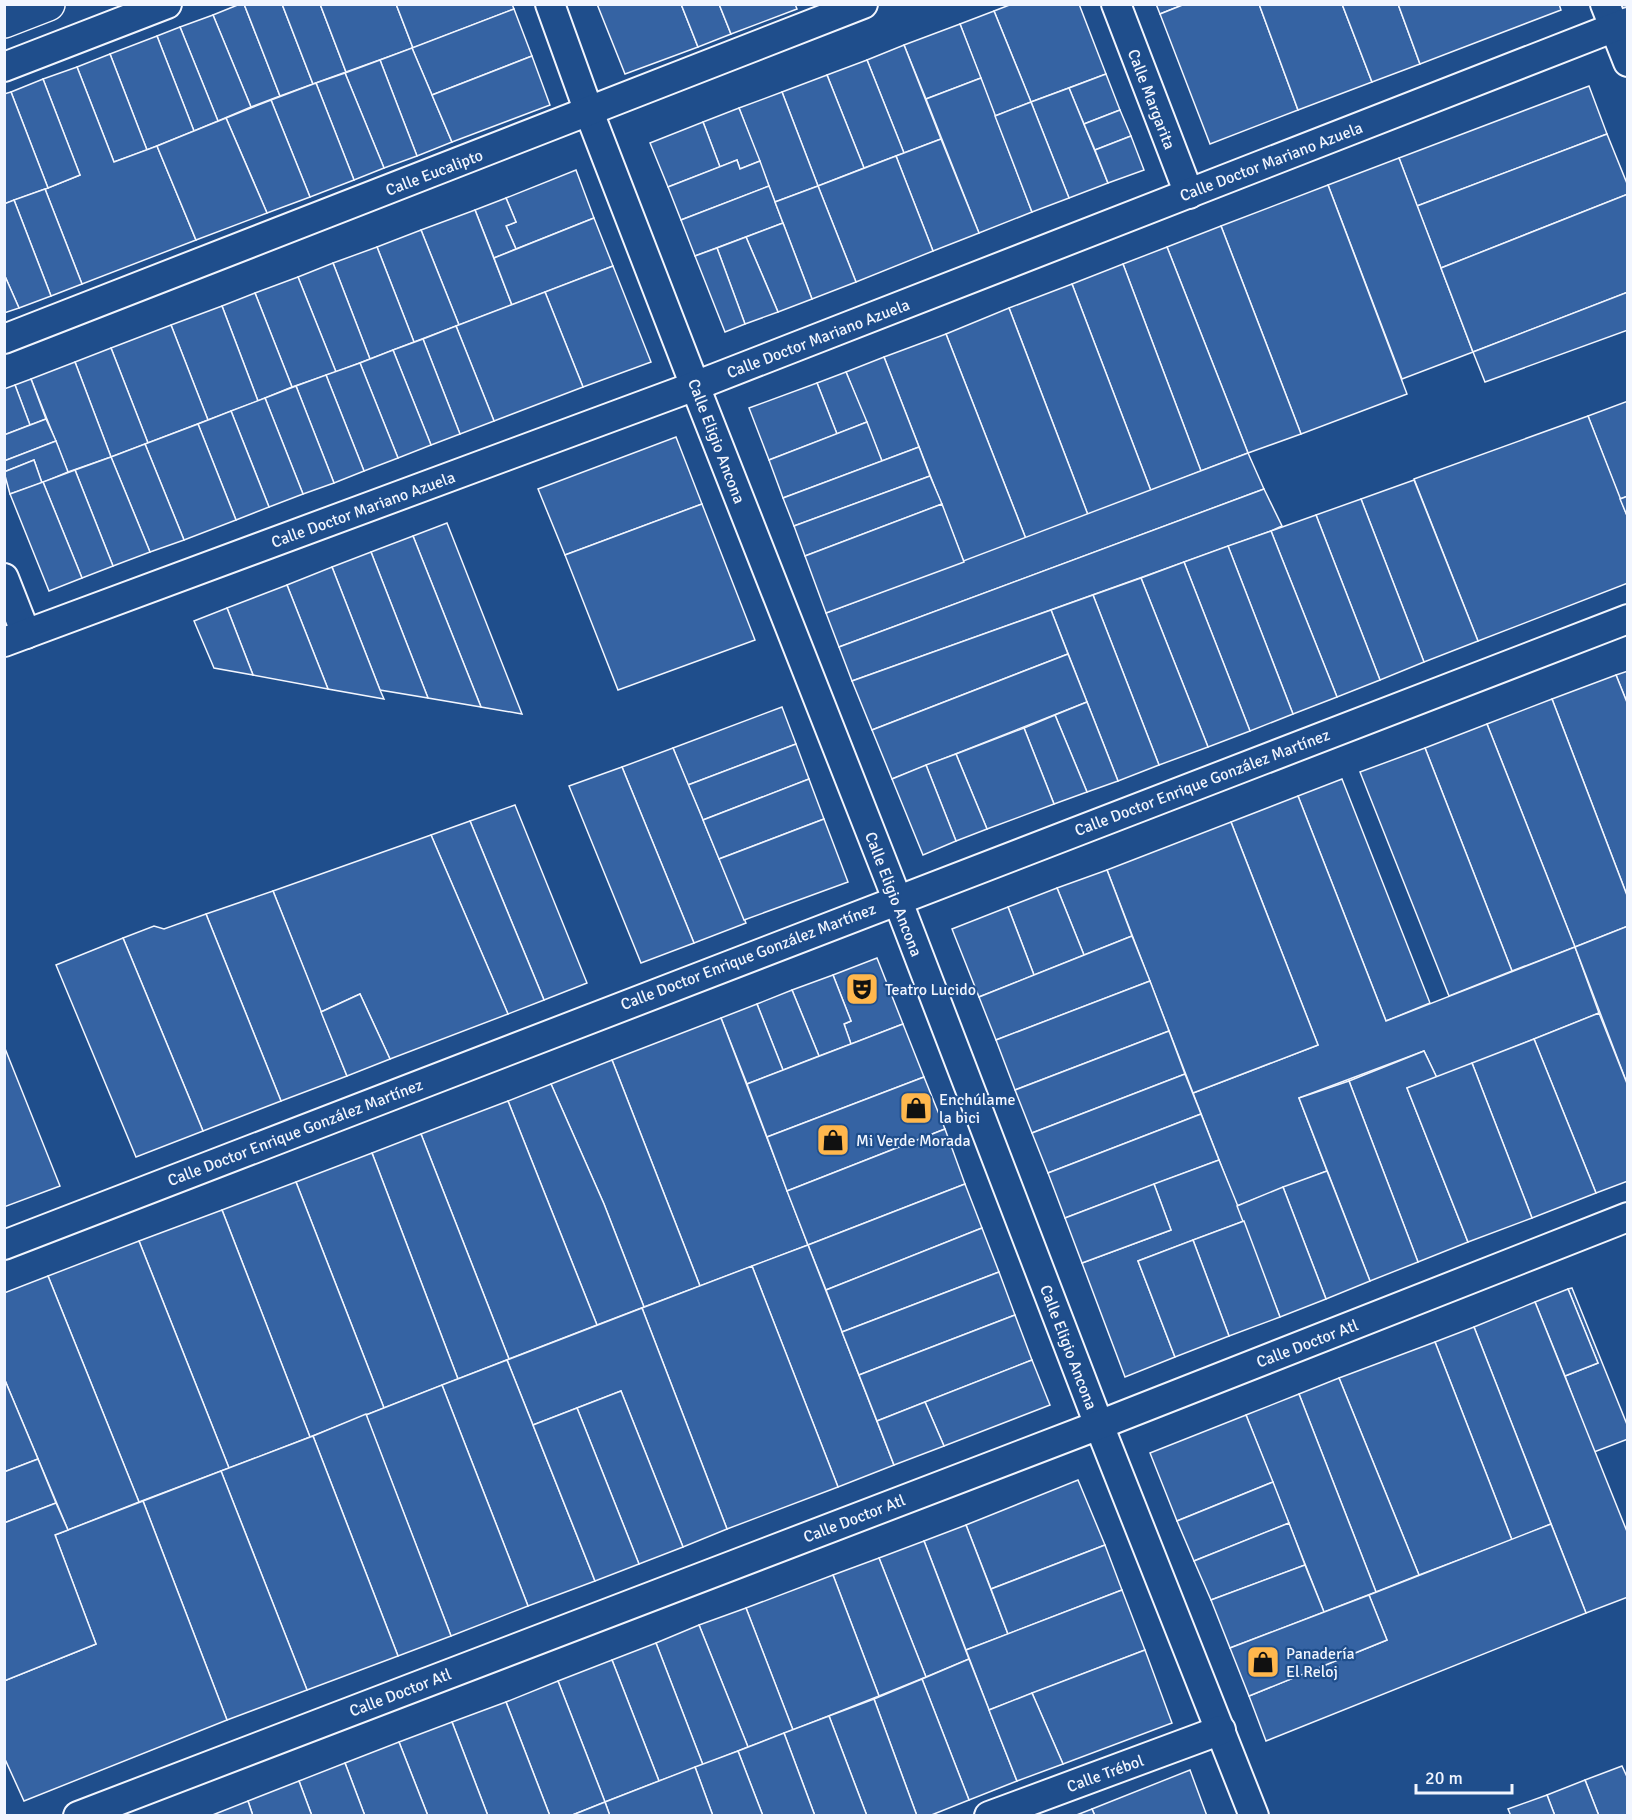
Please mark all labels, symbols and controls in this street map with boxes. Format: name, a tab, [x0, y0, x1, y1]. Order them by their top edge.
street label: Calle Margarita	[1123, 46, 1179, 152]
street label: Calle Doctor Mariano Azuela	[1177, 118, 1366, 206]
street label: Calle Eucalipto	[383, 145, 486, 201]
street label: Calle Doctor Mariano Azuela	[724, 295, 913, 383]
street label: Calle Eligio Ancona	[683, 376, 749, 507]
street label: Calle Doctor Mariano Azuela	[269, 467, 458, 553]
street label: Calle Doctor Enrique González Martínez	[1072, 725, 1333, 841]
street label: Calle Eligio Ancona	[860, 829, 926, 960]
street label: Calle Doctor Enrique González Martínez	[618, 899, 879, 1015]
theatre icon: Teatro Lucido	[844, 971, 880, 1007]
place label: Teatro Lucido	[885, 980, 976, 1000]
street label: Calle Doctor Enrique González Martínez	[165, 1075, 426, 1191]
shop icon: Enchúlame la bici	[898, 1090, 934, 1126]
place label: Enchúlame la bici	[939, 1090, 1015, 1128]
shop icon: Mi Verde Morada	[815, 1122, 851, 1158]
place label: Mi Verde Morada	[856, 1131, 971, 1151]
street label: Calle Eligio Ancona	[1035, 1282, 1101, 1413]
street label: Calle Doctor Atl	[1254, 1315, 1361, 1373]
street label: Calle Doctor Atl	[801, 1490, 908, 1548]
shop icon: Panadería El Reloj	[1245, 1644, 1281, 1680]
place label: Panadería El Reloj	[1286, 1644, 1355, 1682]
street label: Calle Doctor Atl	[347, 1664, 454, 1722]
street label: Calle Trébol	[1064, 1751, 1147, 1797]
scale bar	[1416, 1757, 1512, 1795]
text: 20 m	[1425, 1767, 1463, 1789]

